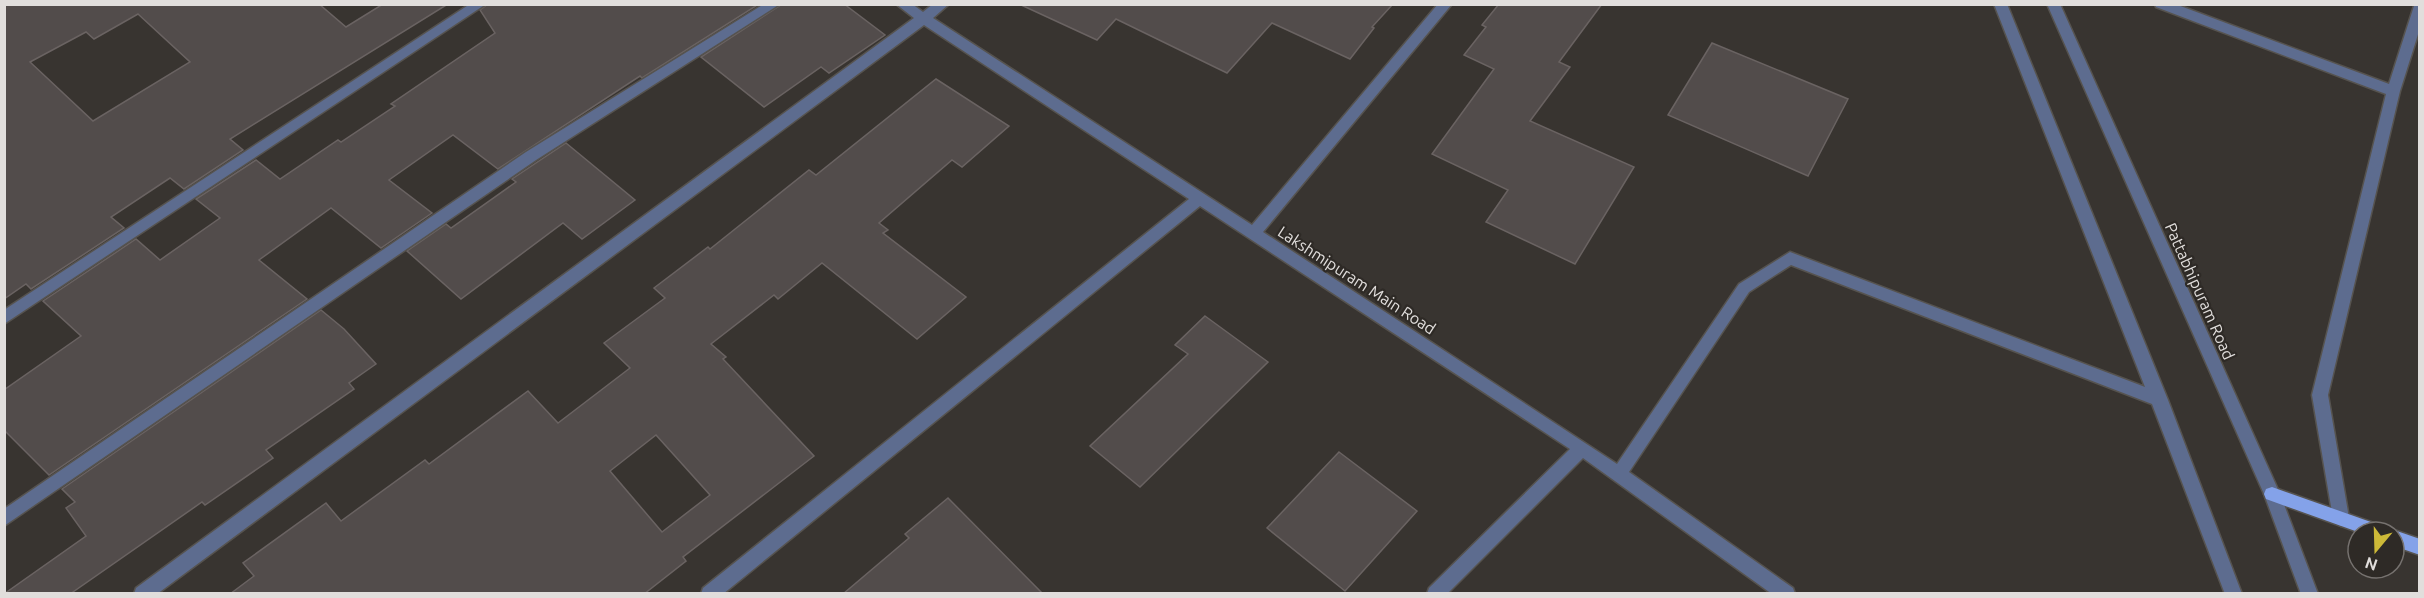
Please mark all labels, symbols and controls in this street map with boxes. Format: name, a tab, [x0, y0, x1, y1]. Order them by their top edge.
street label: Pattabhipuram Road	[2162, 220, 2238, 362]
street label: Lakshmipuram Main Road	[1275, 222, 1439, 338]
north arrow	[2346, 520, 2406, 580]
text: N	[2363, 554, 2380, 575]

